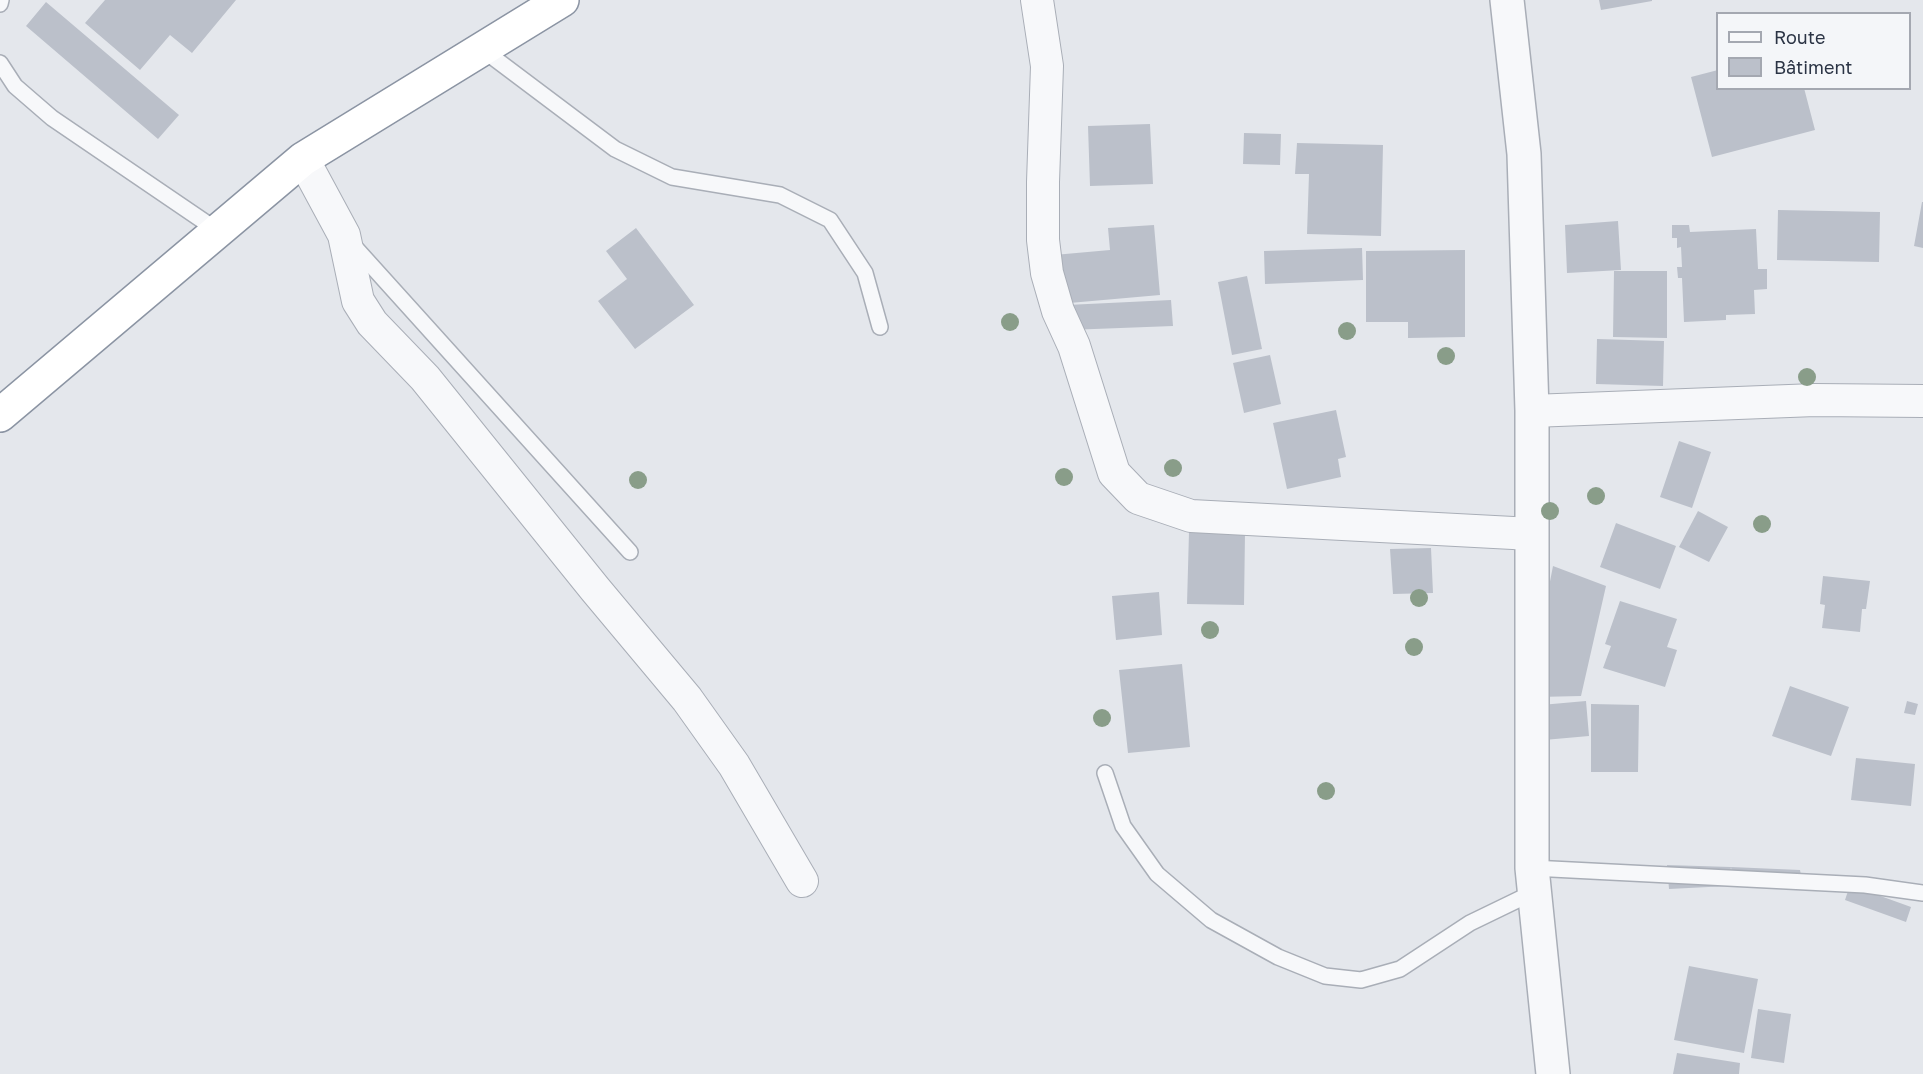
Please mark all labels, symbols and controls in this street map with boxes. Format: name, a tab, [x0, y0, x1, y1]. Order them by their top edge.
legend	[1716, 12, 1911, 90]
text: Route	[1774, 26, 1825, 48]
text: Bâtiment	[1774, 56, 1853, 78]

